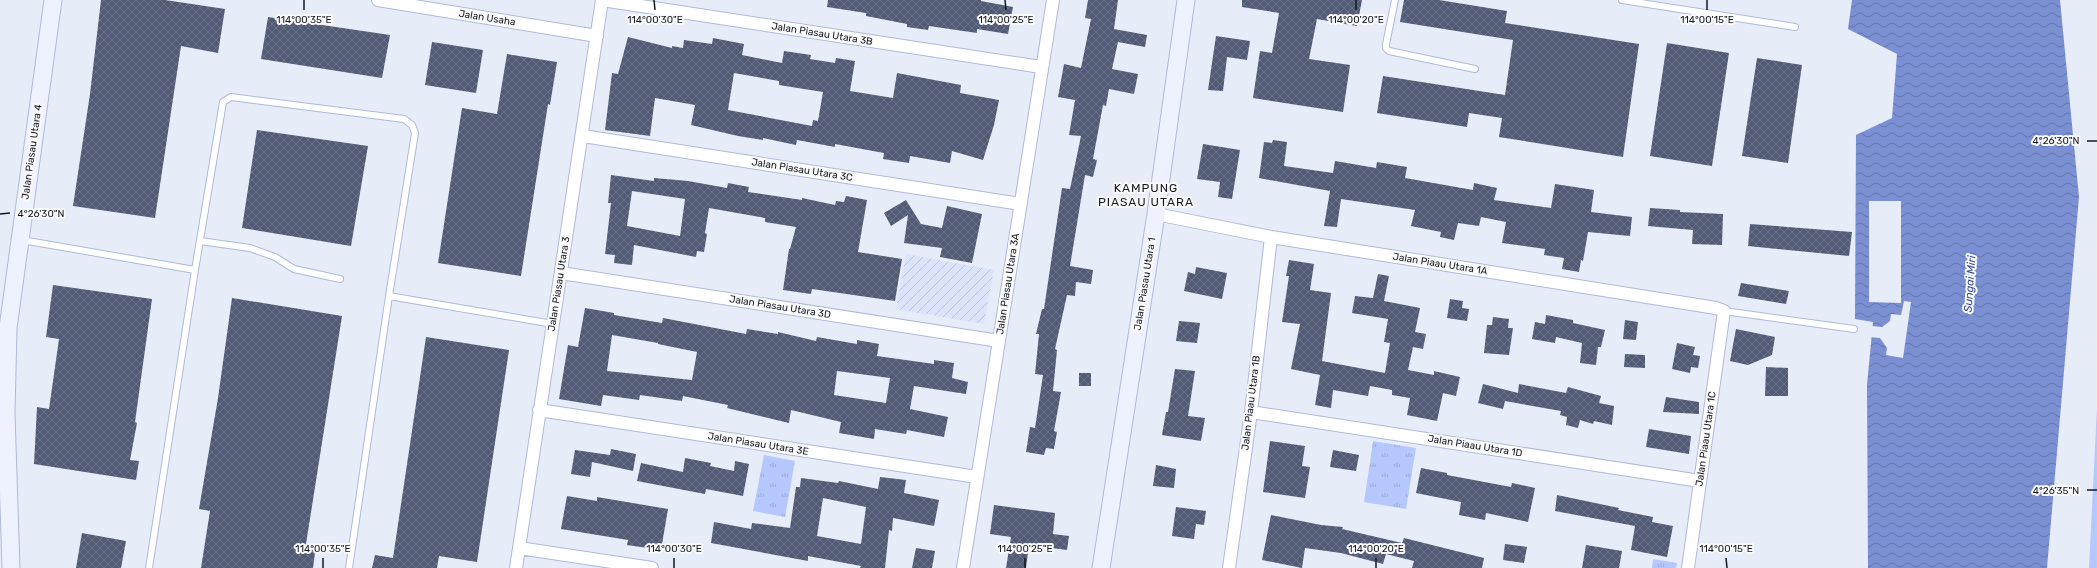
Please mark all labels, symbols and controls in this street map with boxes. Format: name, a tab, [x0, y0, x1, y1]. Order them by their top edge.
street label: Jalan Usaha	[458, 8, 516, 28]
text: 114°00'35"E	[276, 14, 332, 26]
text: 114°00'30"E	[627, 14, 683, 26]
text: 114°00'25"E	[978, 14, 1034, 26]
text: 114°00'20"E	[1328, 14, 1384, 26]
text: 114°00'15"E	[1680, 14, 1734, 26]
street label: Jalan Piasau Utara 3B	[770, 20, 874, 48]
street label: Jalan Piasau Utara 4	[19, 104, 45, 200]
text: 4°26'30"N	[2033, 135, 2079, 147]
street label: Jalan Piasau Utara 3C	[750, 156, 854, 184]
district label: KAMPUNG PIASAU UTARA	[1098, 181, 1194, 209]
text: 4°26'30"N	[18, 208, 64, 220]
street label: Jalan Piasau Utara 3A	[994, 232, 1022, 336]
street label: Jalan Piasau Utara 3	[546, 236, 572, 332]
street label: Jalan Piasau Utara 1	[1132, 237, 1158, 331]
street label: Jalan Piaau Utara 1A	[1392, 251, 1489, 277]
water label: Sungai Miri	[1962, 255, 1978, 313]
street label: Jalan Piasau Utara 3D	[728, 293, 832, 321]
street label: Jalan Piaau Utara 1B	[1239, 354, 1263, 451]
street label: Jalan Piaau Utara 1C	[1693, 390, 1719, 487]
street label: Jalan Piasau Utara 3E	[707, 430, 809, 458]
street label: Jalan Piaau Utara 1D	[1427, 433, 1523, 459]
text: 4°26'35"N	[2033, 485, 2079, 497]
text: 114°00'35"E	[295, 543, 351, 555]
text: 114°00'30"E	[646, 543, 702, 555]
text: 114°00'25"E	[997, 543, 1053, 555]
text: 114°00'20"E	[1348, 543, 1404, 555]
text: 114°00'15"E	[1699, 543, 1753, 555]

